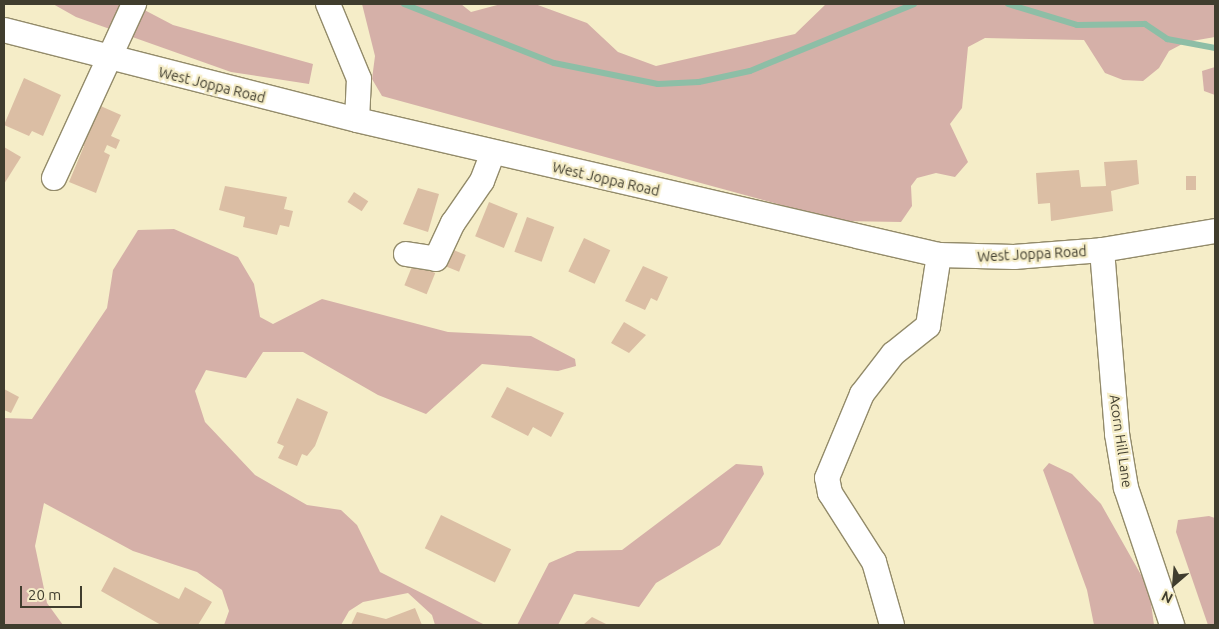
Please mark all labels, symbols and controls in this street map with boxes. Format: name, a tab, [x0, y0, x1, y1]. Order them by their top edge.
street label: West Joppa Road	[157, 64, 267, 106]
street label: West Joppa Road	[551, 159, 661, 199]
street label: West Joppa Road	[977, 243, 1087, 265]
street label: Acorn Hill Lane	[1106, 393, 1136, 489]
north arrow	[1149, 559, 1199, 609]
scale bar	[22, 576, 85, 608]
text: 20 m	[28, 586, 61, 603]
text: N	[1159, 588, 1175, 607]

